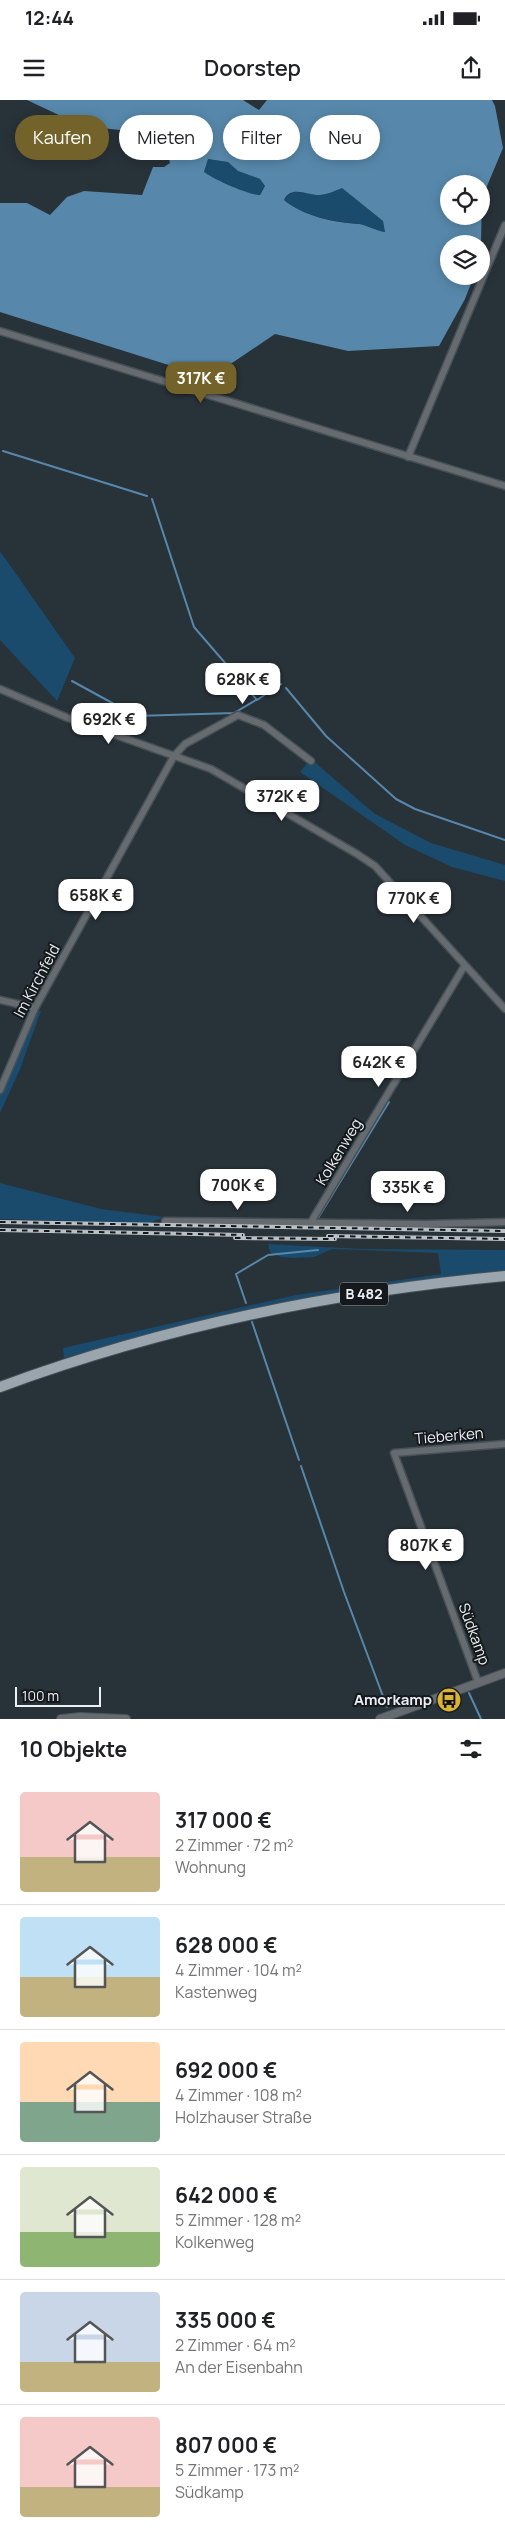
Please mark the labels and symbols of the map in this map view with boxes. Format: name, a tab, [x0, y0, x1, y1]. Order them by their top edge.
pin: 317K €	[160, 362, 242, 404]
pin: 628K €	[202, 662, 284, 705]
pin: 692K €	[68, 702, 150, 745]
pin: 372K €	[241, 780, 323, 822]
pin: 658K €	[55, 878, 137, 921]
pin: 770K €	[373, 882, 455, 924]
street label: Im Kirchfeld	[8, 940, 65, 1021]
pin: 642K €	[338, 1046, 420, 1088]
street label: Kolkenweg	[310, 1114, 367, 1189]
pin: 700K €	[197, 1168, 279, 1211]
pin: 335K €	[367, 1170, 449, 1213]
road number: B 482	[340, 1282, 388, 1306]
street label: Tieberken	[414, 1422, 484, 1449]
pin: 807K €	[385, 1528, 467, 1571]
street label: Südkamp	[454, 1600, 495, 1668]
scale bar	[15, 1684, 101, 1707]
bus stop icon: Amorkamp	[436, 1687, 462, 1713]
place label: Amorkamp	[354, 1689, 432, 1710]

